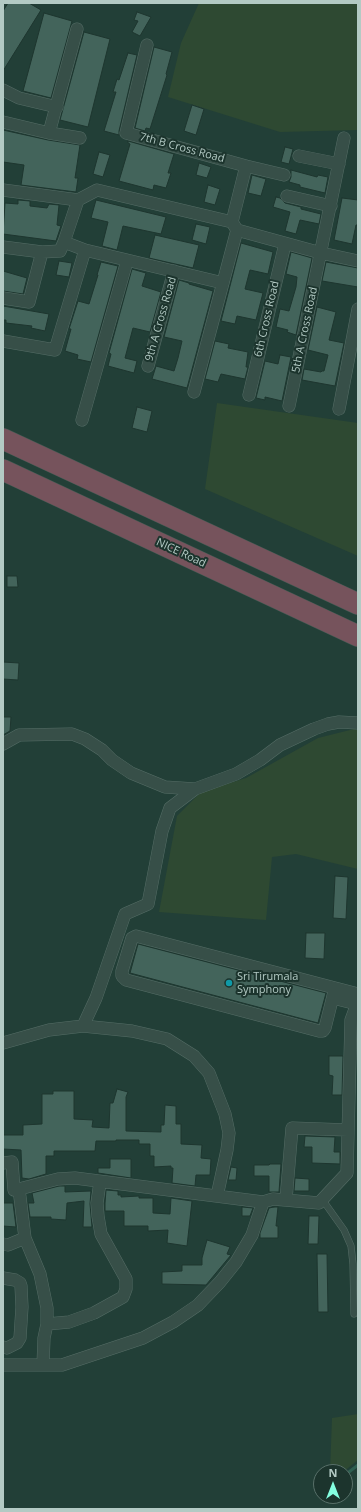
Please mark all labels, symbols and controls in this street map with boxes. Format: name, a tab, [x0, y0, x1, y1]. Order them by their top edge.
street label: 7th B Cross Road	[138, 130, 226, 166]
street label: 9th A Cross Road	[143, 275, 179, 363]
street label: 6th Cross Road	[252, 280, 282, 358]
street label: 5th A Cross Road	[289, 286, 321, 374]
street label: NICE Road	[154, 536, 208, 570]
place label: Sri Tirumala Symphony	[237, 970, 298, 996]
marker: Sri Tirumala Symphony	[224, 978, 234, 988]
north arrow	[313, 1464, 353, 1504]
text: N	[329, 1465, 337, 1480]

